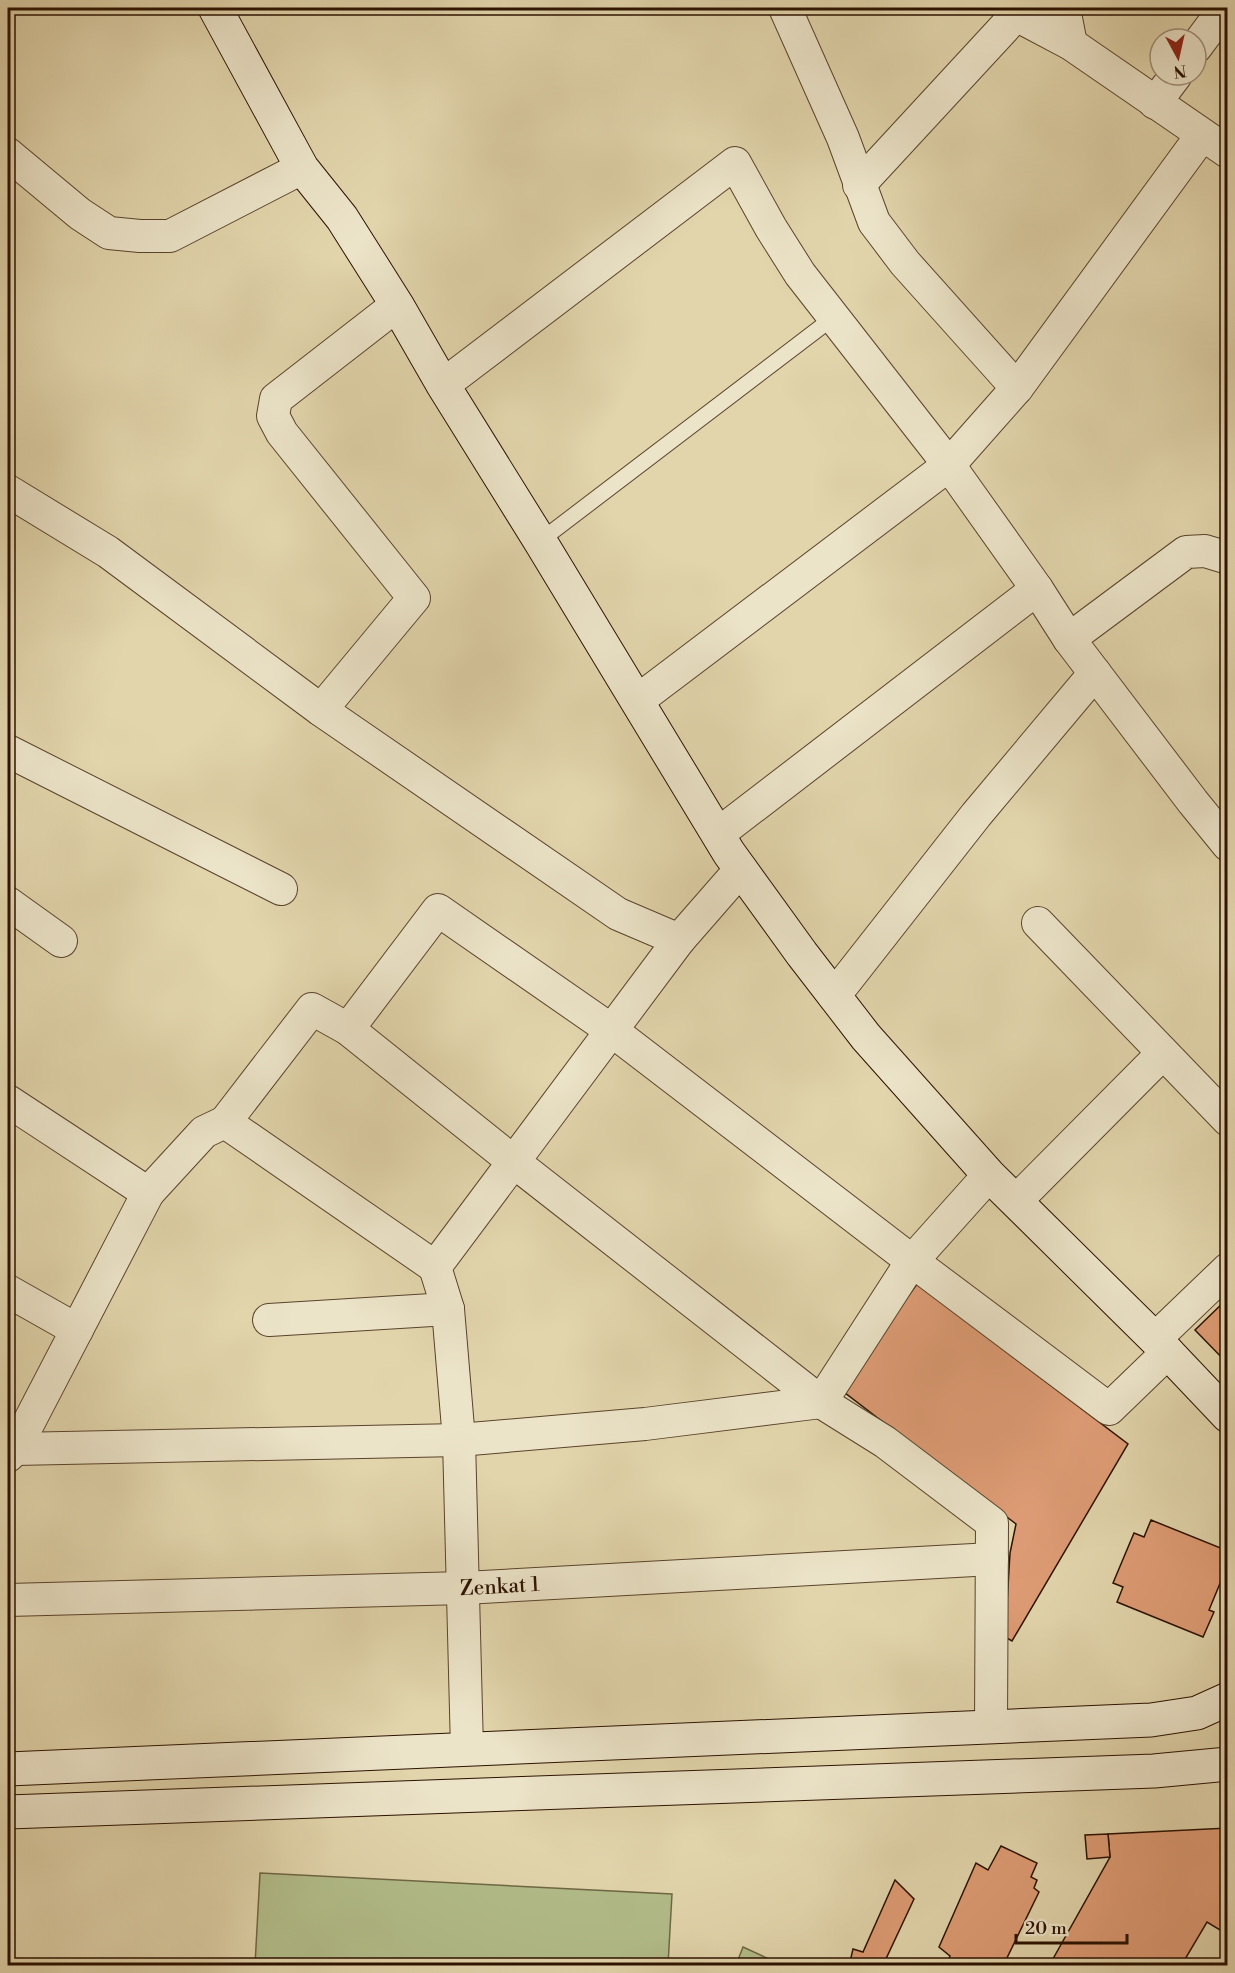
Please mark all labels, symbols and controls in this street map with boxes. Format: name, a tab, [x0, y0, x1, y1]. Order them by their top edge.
north arrow	[1148, 27, 1208, 87]
text: N	[1172, 60, 1188, 82]
street label: Zenkat 1	[459, 1572, 540, 1602]
scale bar	[1016, 1907, 1127, 1945]
text: 20 m	[1025, 1917, 1067, 1940]

